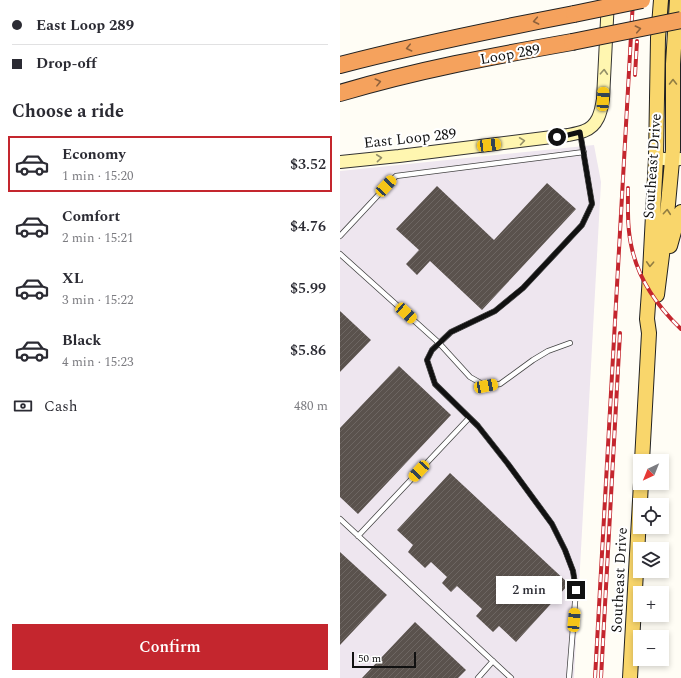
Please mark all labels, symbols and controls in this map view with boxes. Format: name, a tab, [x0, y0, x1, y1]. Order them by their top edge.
text: East Loop 289	[36, 14, 134, 37]
one-way arrow	[533, 17, 539, 25]
one-way arrow	[635, 25, 641, 33]
street label: Loop 289	[478, 38, 542, 71]
one-way arrow	[406, 44, 412, 52]
text: Drop-off	[36, 52, 97, 75]
one-way arrow	[600, 69, 609, 75]
one-way arrow	[374, 78, 381, 87]
one-way arrow	[669, 79, 677, 85]
car	[596, 87, 610, 111]
text: Choose a ride	[12, 98, 124, 125]
street label: Southeast Drive	[637, 113, 668, 220]
street label: East Loop 289	[363, 122, 458, 155]
route start	[548, 128, 566, 146]
one-way arrow	[519, 137, 525, 146]
car	[476, 138, 502, 152]
text: Economy	[62, 143, 126, 166]
icon: car	[14, 146, 50, 182]
text: $3.52	[290, 153, 326, 176]
one-way arrow	[376, 153, 382, 162]
text: 1 min · 15:20	[62, 166, 134, 186]
car	[373, 173, 399, 199]
text: Comfort	[62, 205, 120, 228]
icon: car	[14, 208, 50, 244]
one-way arrow	[662, 209, 671, 215]
text: $4.76	[290, 215, 326, 238]
text: 2 min · 15:21	[62, 228, 134, 248]
one-way arrow	[646, 261, 655, 267]
text: XL	[62, 267, 83, 290]
icon: car	[14, 270, 50, 306]
text: $5.99	[290, 277, 326, 300]
text: 3 min · 15:22	[62, 290, 134, 310]
car	[393, 301, 419, 325]
text: Black	[62, 329, 101, 352]
icon: car	[14, 332, 50, 368]
text: $5.86	[290, 339, 326, 362]
text: 4 min · 15:23	[62, 352, 134, 372]
car	[473, 378, 499, 394]
icon: cash	[12, 395, 34, 417]
text: Cash	[44, 395, 77, 418]
text: 480 m	[294, 396, 328, 416]
north arrow	[633, 454, 669, 490]
map controls	[633, 454, 669, 666]
car	[406, 458, 432, 484]
button: locate	[633, 498, 669, 534]
street label: Southeast Drive	[605, 527, 634, 633]
button: layers	[633, 542, 669, 578]
callout: 2 min	[496, 576, 562, 604]
text: 2 min	[512, 580, 546, 600]
route end	[567, 581, 585, 599]
button: +	[633, 586, 669, 622]
car	[567, 608, 581, 632]
button: Confirm	[12, 624, 328, 670]
button: −	[633, 630, 669, 666]
scale bar	[352, 650, 416, 669]
text: 50 m	[358, 650, 381, 667]

